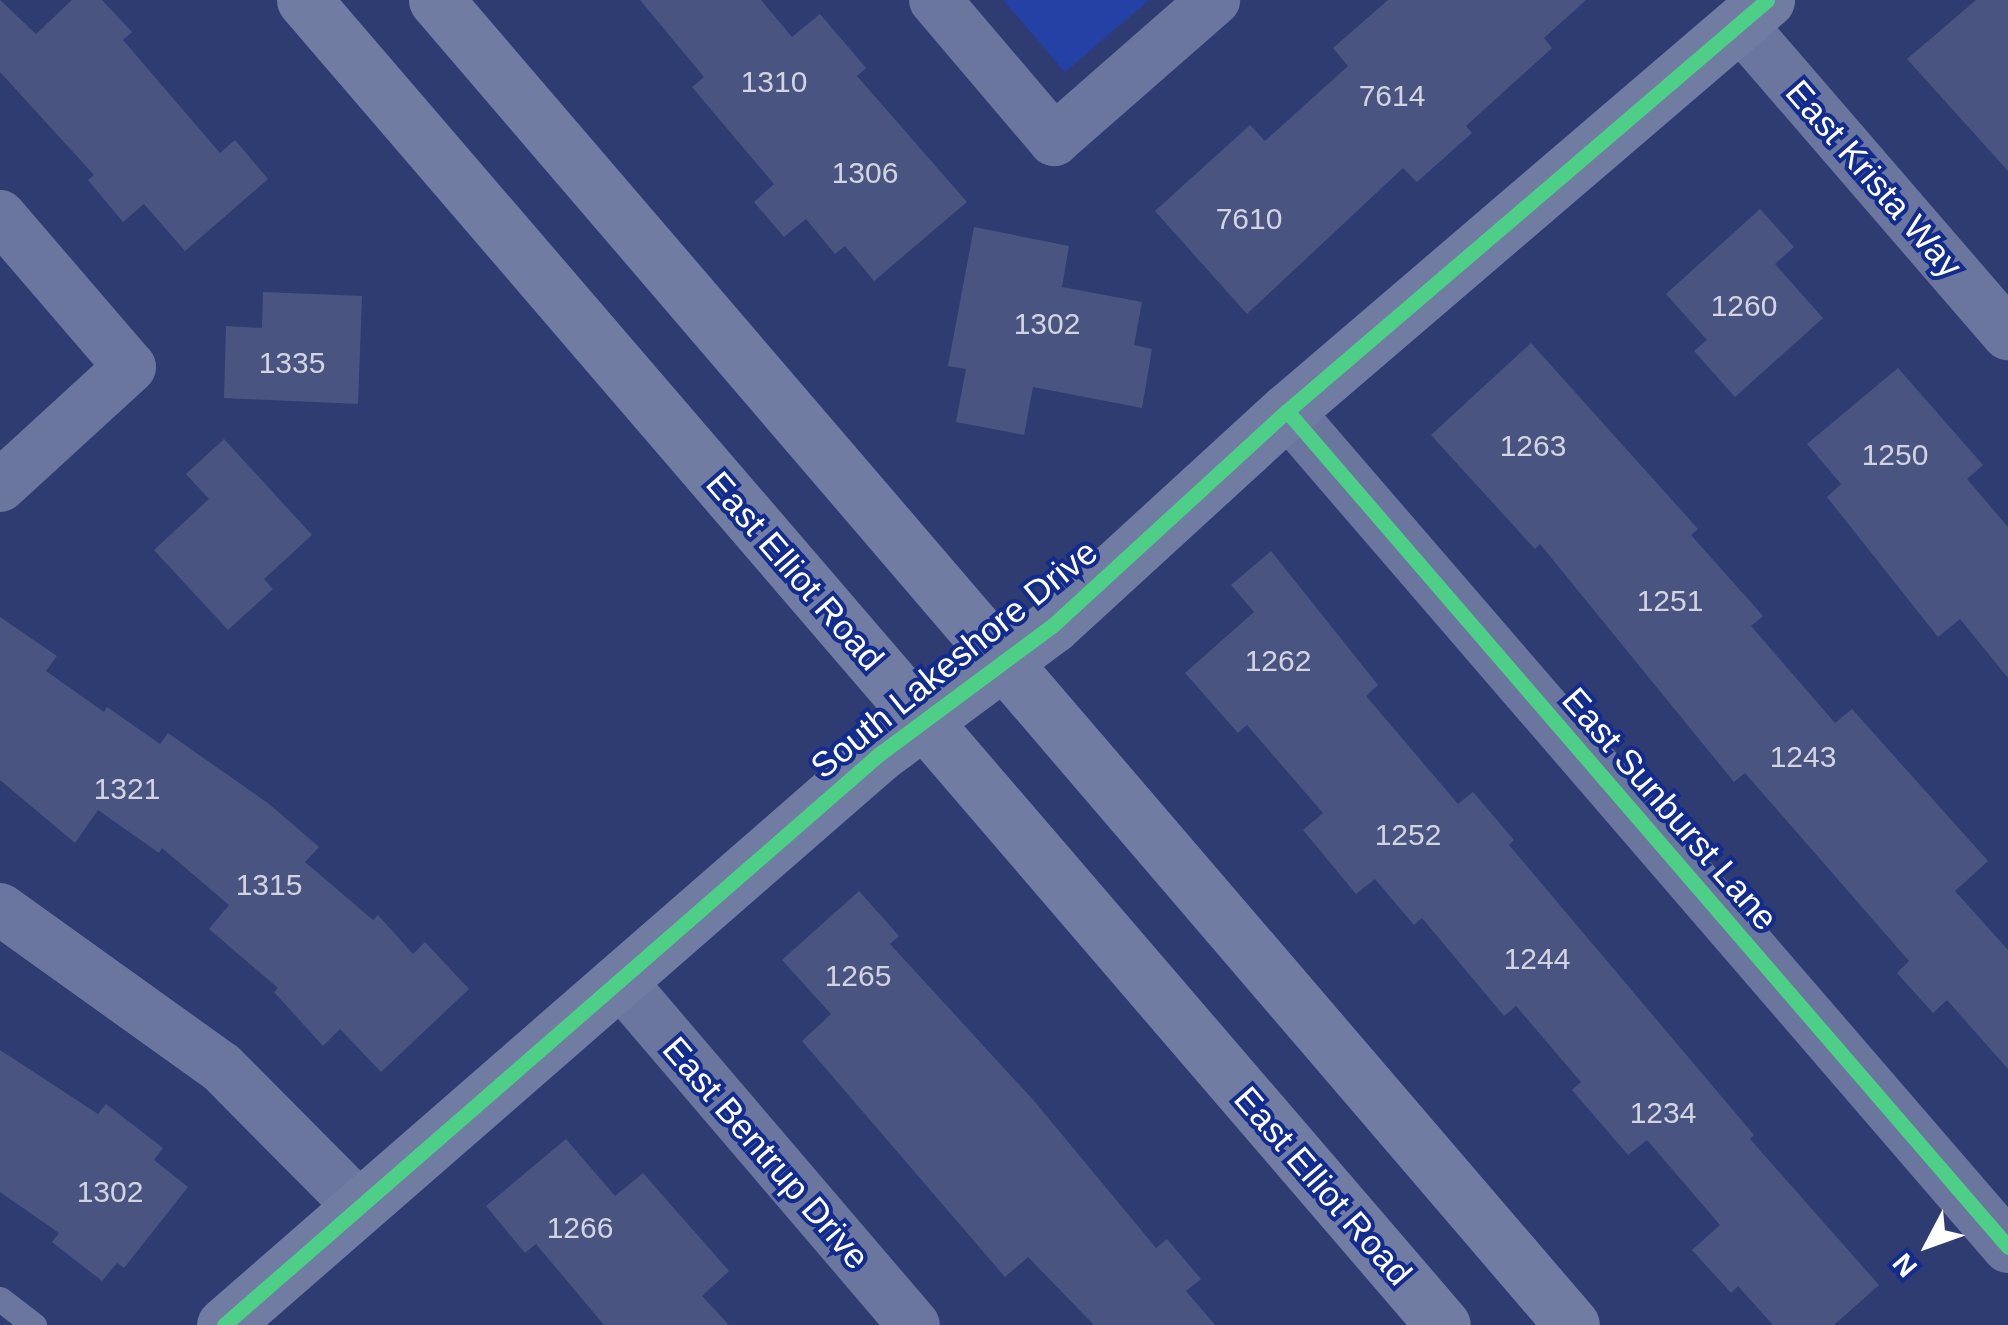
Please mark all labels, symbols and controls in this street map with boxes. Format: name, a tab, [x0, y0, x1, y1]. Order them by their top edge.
house number: 1310	[741, 64, 807, 100]
street label: East Krista Way	[1777, 72, 1971, 286]
house number: 7614	[1359, 78, 1425, 114]
house number: 1306	[832, 155, 898, 191]
house number: 7610	[1216, 201, 1282, 237]
house number: 1260	[1711, 288, 1777, 324]
house number: 1302	[1014, 306, 1080, 342]
house number: 1335	[259, 345, 325, 381]
house number: 1263	[1500, 428, 1566, 464]
house number: 1250	[1862, 437, 1928, 473]
street label: East Elliot Road	[697, 463, 893, 679]
street label: South Lakeshore Drive	[802, 531, 1106, 787]
house number: 1251	[1637, 583, 1703, 619]
house number: 1262	[1245, 643, 1311, 679]
street label: East Sunburst Lane	[1553, 679, 1787, 939]
house number: 1243	[1770, 739, 1836, 775]
house number: 1321	[94, 771, 160, 807]
house number: 1252	[1375, 817, 1441, 853]
house number: 1315	[236, 867, 302, 903]
house number: 1244	[1504, 941, 1570, 977]
house number: 1265	[825, 958, 891, 994]
street label: East Bentrup Drive	[654, 1028, 878, 1278]
street label: East Elliot Road	[1225, 1078, 1421, 1294]
house number: 1234	[1630, 1095, 1696, 1131]
house number: 1302	[77, 1174, 143, 1210]
north arrow	[1878, 1195, 1978, 1295]
house number: 1266	[547, 1210, 613, 1246]
text: N	[1887, 1247, 1923, 1283]

